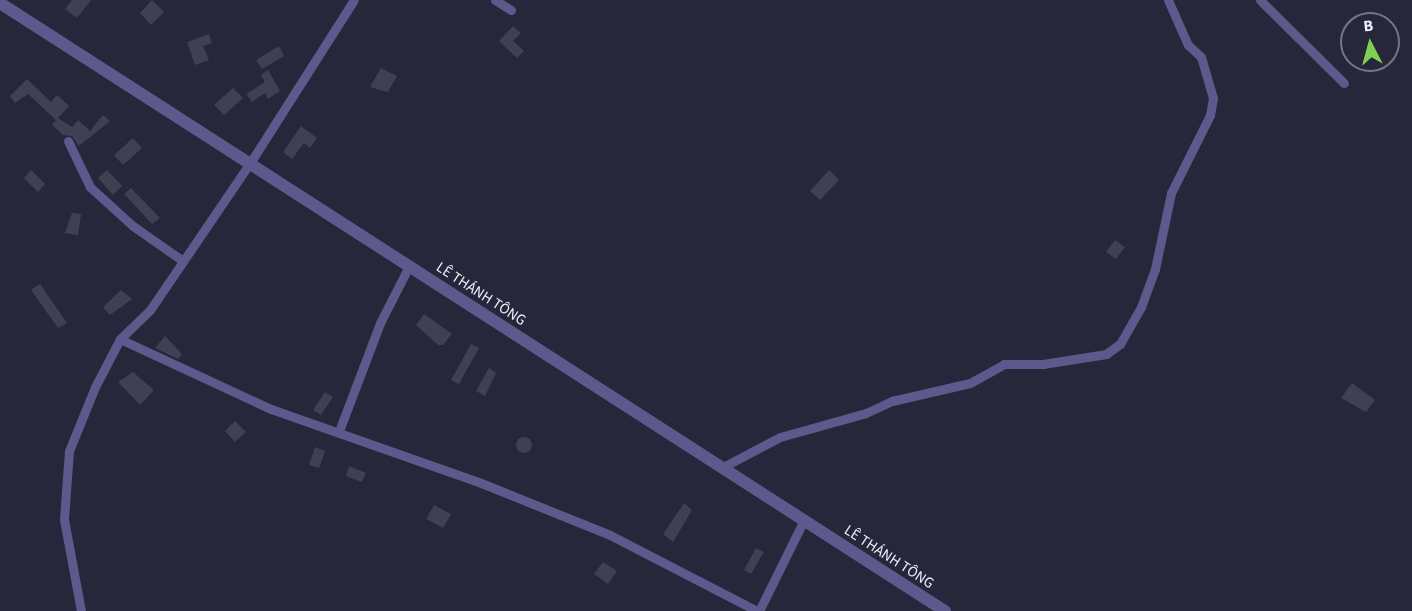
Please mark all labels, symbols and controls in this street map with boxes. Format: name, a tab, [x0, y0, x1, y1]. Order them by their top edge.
north arrow	[1340, 12, 1400, 72]
text: B	[1362, 15, 1374, 38]
street label: LÊ THÁNH TÔNG	[433, 258, 529, 330]
street label: LÊ THÁNH TÔNG	[841, 521, 937, 593]

